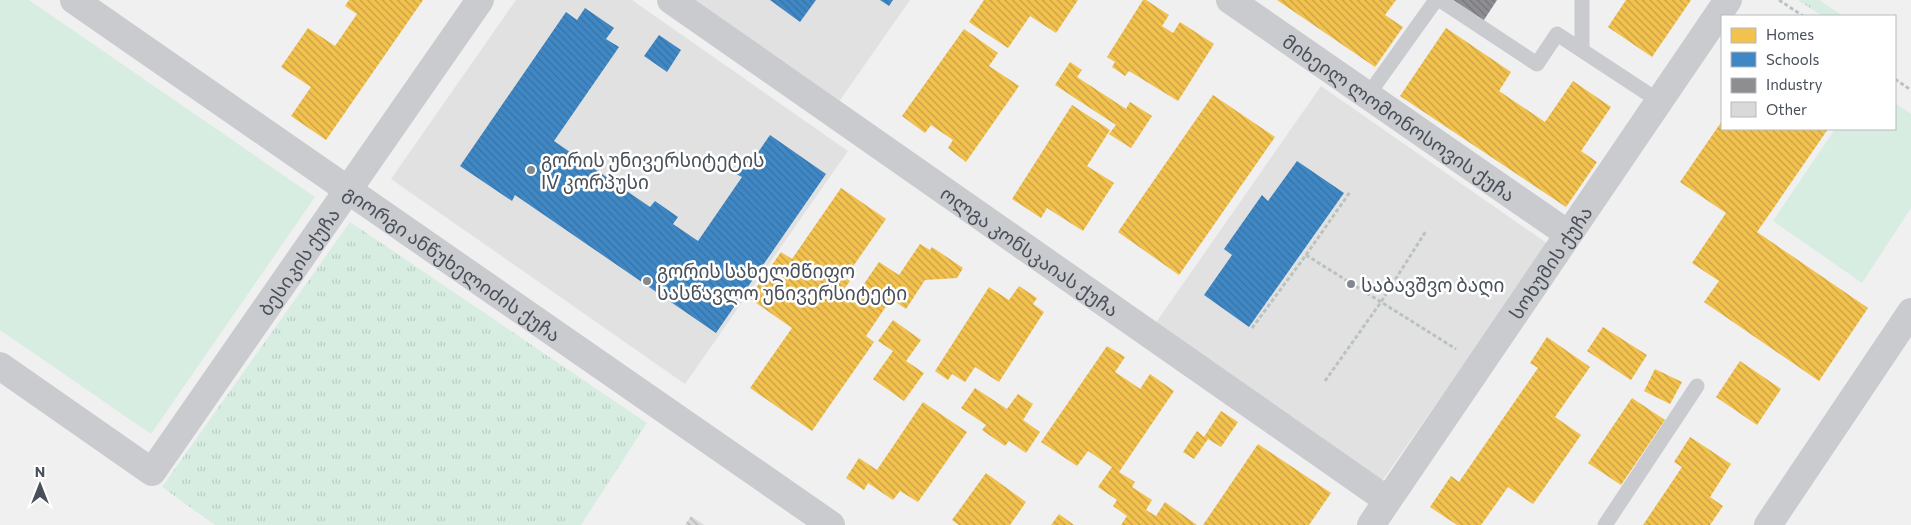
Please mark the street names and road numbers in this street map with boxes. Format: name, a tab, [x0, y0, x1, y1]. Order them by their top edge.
street label: მიხეილ ლომონოსოვის ქუჩა	[1279, 29, 1520, 206]
street label: გიორგი ანწუხელიძის ქუჩა	[340, 180, 566, 346]
street label: ოლგა კონსკაიას ქუჩა	[937, 181, 1124, 321]
street label: სოხუმის ქუჩა	[1503, 201, 1596, 323]
street label: ბესიკის ქუჩა	[253, 203, 344, 319]

